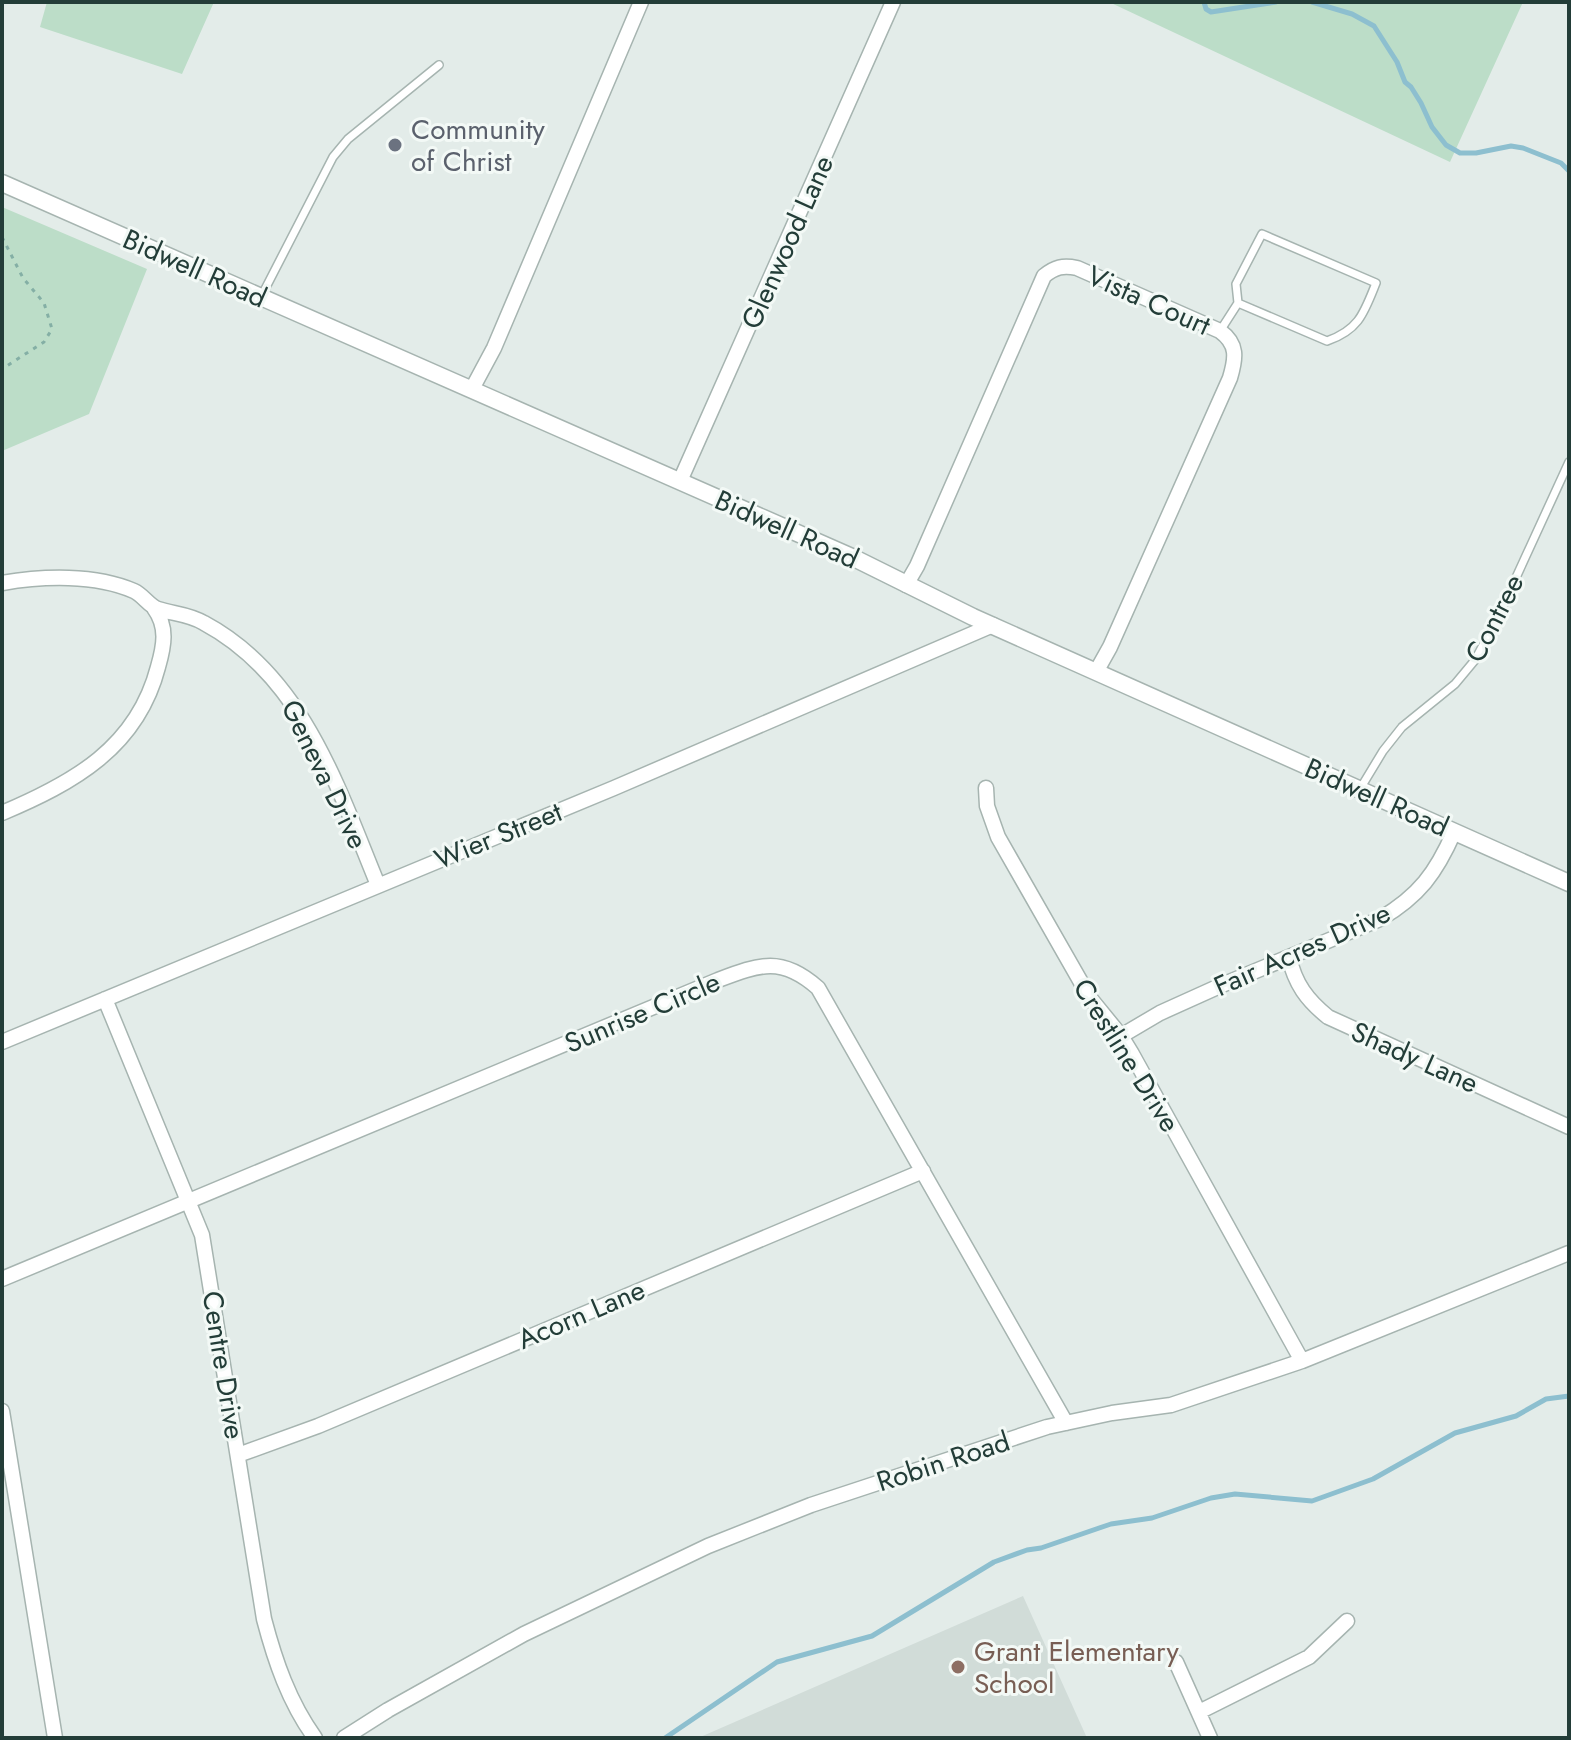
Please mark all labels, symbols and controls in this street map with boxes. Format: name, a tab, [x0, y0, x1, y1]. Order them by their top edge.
place label: Community of Christ	[411, 109, 546, 182]
marker: Community of Christ	[386, 136, 404, 154]
street label: Glenwood Lane	[731, 149, 844, 335]
street label: Bidwell Road	[116, 218, 273, 318]
street label: Vista Court	[1081, 255, 1217, 346]
street label: Bidwell Road	[708, 479, 865, 579]
street label: Contree	[1455, 567, 1534, 669]
street label: Geneva Drive	[271, 693, 378, 856]
street label: Bidwell Road	[1298, 747, 1455, 847]
street label: Wier Street	[428, 791, 568, 880]
street label: Fair Acres Drive	[1207, 892, 1397, 1007]
street label: Sunrise Circle	[558, 961, 726, 1064]
street label: Crestline Drive	[1063, 971, 1190, 1140]
street label: Shady Lane	[1345, 1011, 1485, 1104]
street label: Acorn Lane	[511, 1269, 651, 1360]
street label: Centre Drive	[192, 1288, 255, 1442]
street label: Robin Road	[871, 1421, 1015, 1502]
place label: Grant Elementary School	[974, 1631, 1179, 1704]
marker: Grant Elementary School	[949, 1658, 967, 1676]

